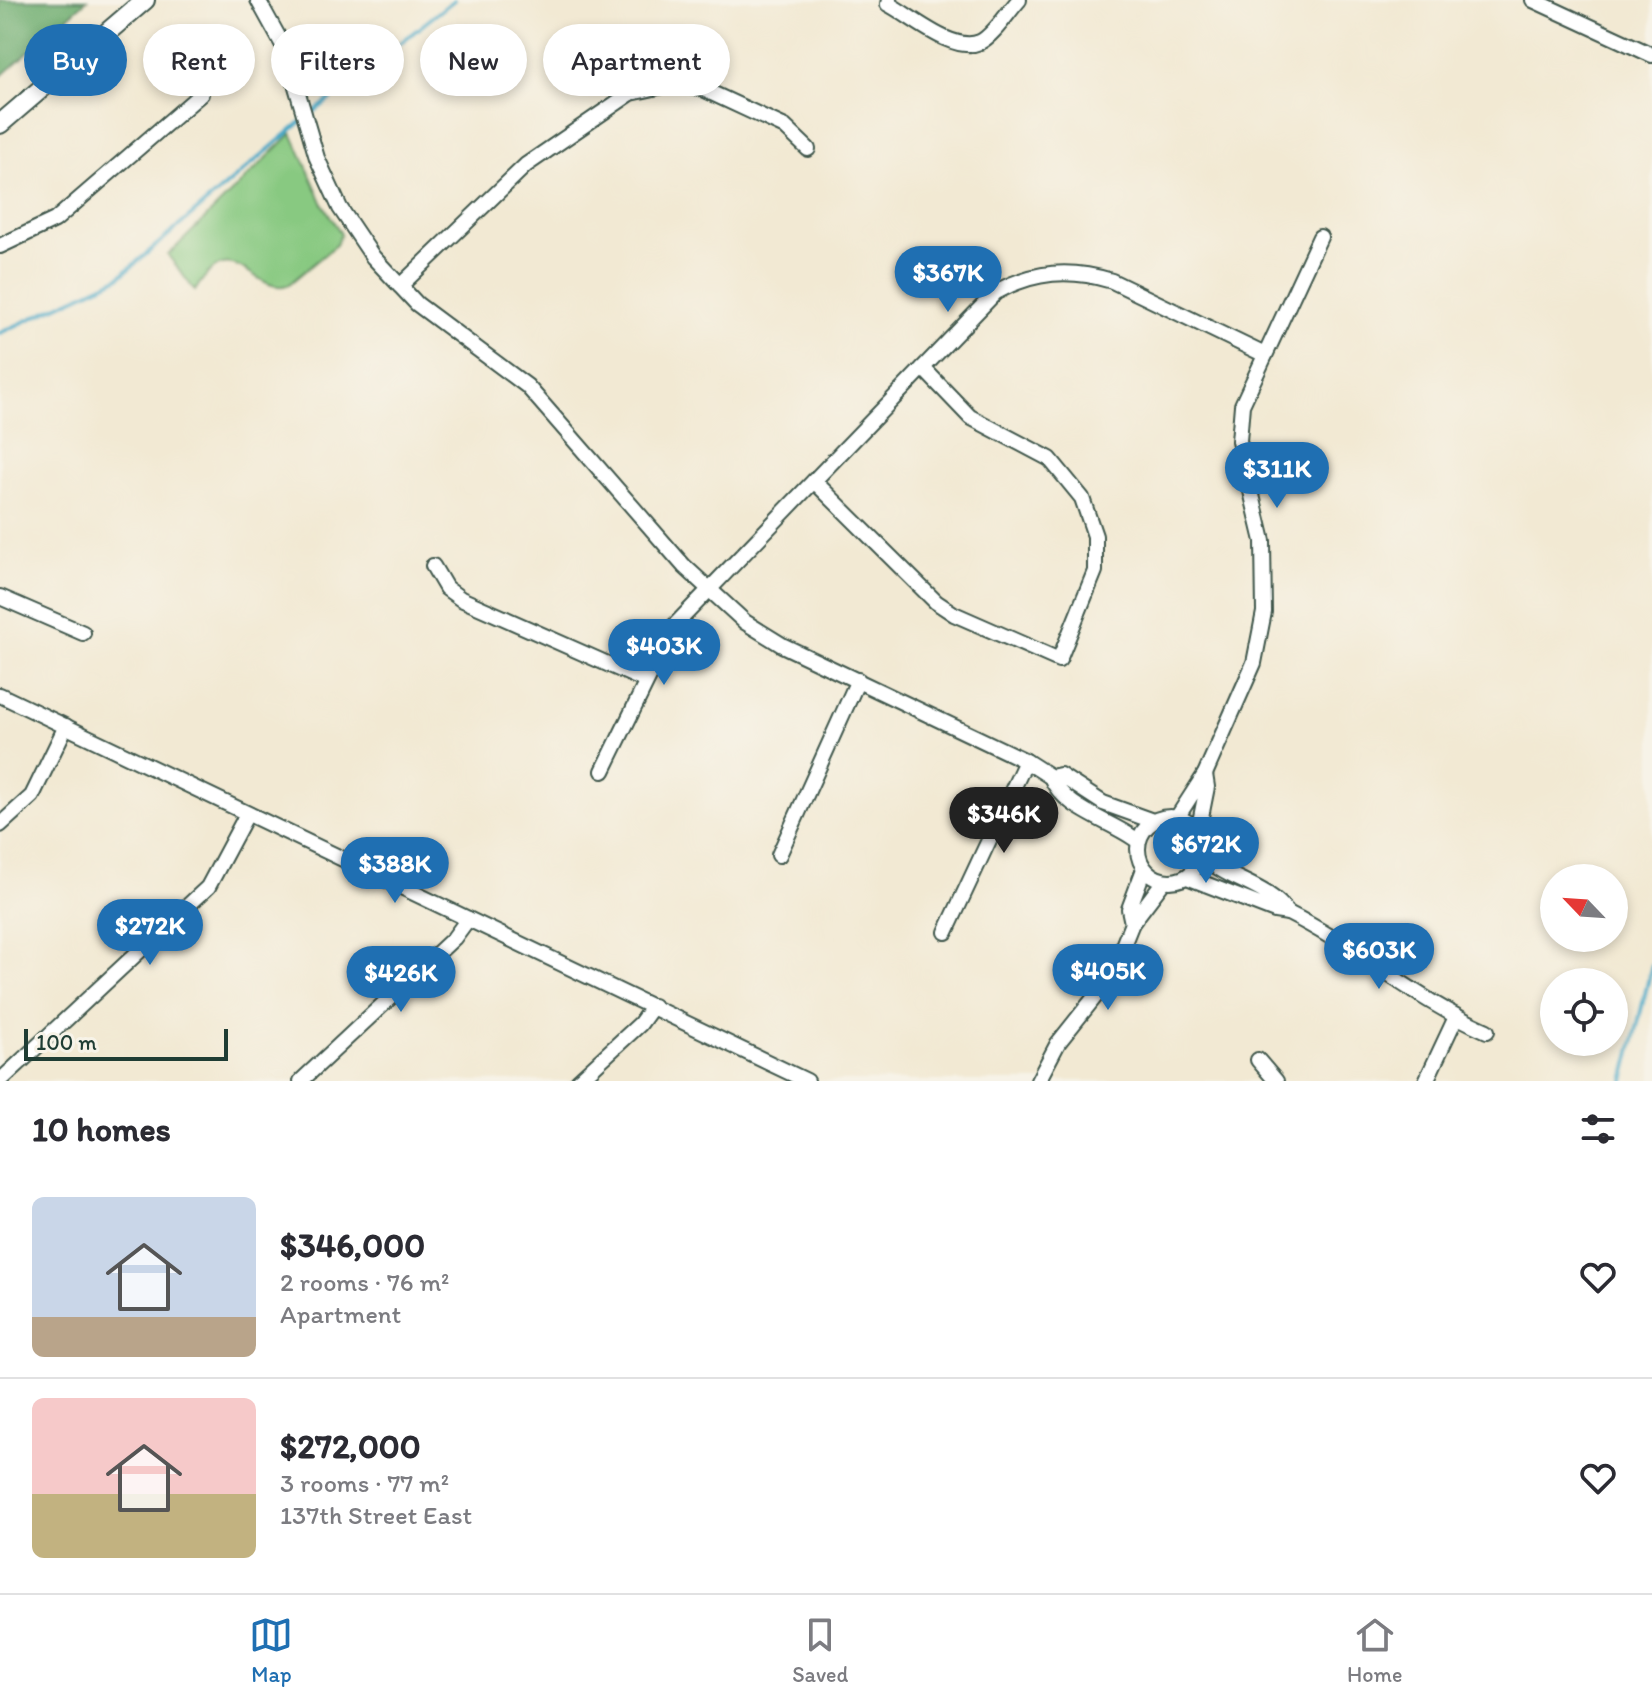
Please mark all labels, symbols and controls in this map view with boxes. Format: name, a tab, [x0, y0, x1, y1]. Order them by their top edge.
chip: Buy	[24, 24, 127, 96]
chip: Rent	[143, 24, 255, 96]
chip: Filters	[271, 24, 404, 96]
chip: New	[420, 24, 527, 96]
chip: Apartment	[543, 24, 730, 96]
pin: $367K	[892, 246, 1004, 314]
text: $367K	[913, 256, 983, 288]
pin: $311K	[1221, 442, 1333, 510]
text: $311K	[1243, 452, 1311, 484]
pin: $403K	[608, 619, 720, 687]
text: $403K	[626, 629, 702, 661]
pin: $346K	[948, 787, 1060, 855]
text: $346K	[967, 797, 1041, 829]
pin: $672K	[1150, 817, 1262, 885]
text: $672K	[1171, 827, 1241, 859]
pin: $388K	[339, 837, 451, 905]
text: $388K	[359, 847, 431, 879]
north arrow	[1540, 864, 1628, 952]
map controls	[1540, 864, 1628, 1056]
pin: $272K	[94, 899, 206, 967]
text: $272K	[115, 909, 185, 941]
pin: $603K	[1323, 923, 1435, 991]
text: $603K	[1342, 933, 1416, 965]
pin: $405K	[1052, 944, 1164, 1012]
pin: $426K	[345, 946, 457, 1014]
text: $405K	[1070, 954, 1146, 986]
text: $426K	[365, 956, 437, 988]
button: locate	[1540, 968, 1628, 1056]
scale bar	[24, 1025, 228, 1061]
text: 100 m	[36, 1029, 97, 1056]
icon: filters	[1576, 1107, 1620, 1151]
text: 10 homes	[32, 1109, 171, 1150]
text: $346,000	[280, 1225, 425, 1266]
icon: home	[96, 1229, 192, 1325]
icon: heart	[1576, 1255, 1620, 1299]
text: 2 rooms · 76 m²	[280, 1266, 449, 1298]
text: Apartment	[280, 1298, 401, 1330]
text: $272,000	[280, 1426, 421, 1467]
icon: home	[96, 1430, 192, 1526]
icon: heart	[1576, 1456, 1620, 1500]
text: 3 rooms · 77 m²	[280, 1467, 449, 1499]
text: 137th Street East	[280, 1499, 472, 1531]
tab: Map	[249, 1613, 293, 1688]
tab: Saved	[792, 1613, 848, 1688]
tab: Home	[1347, 1613, 1403, 1688]

